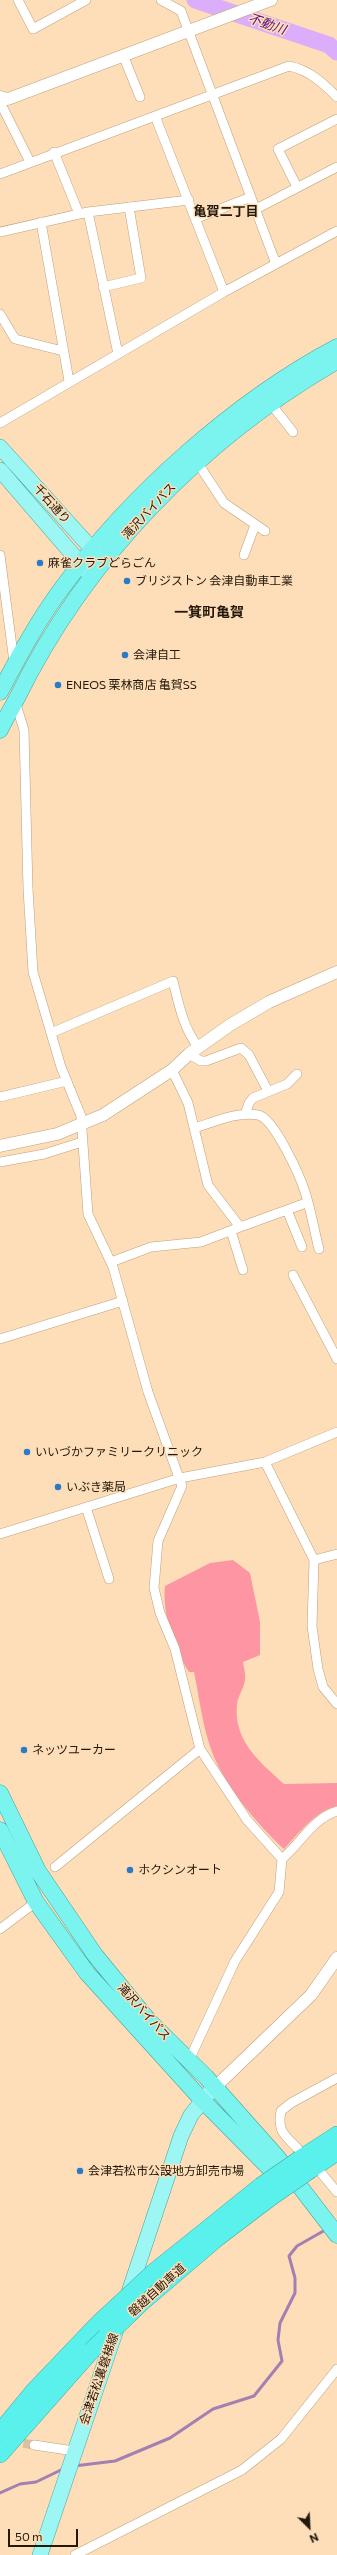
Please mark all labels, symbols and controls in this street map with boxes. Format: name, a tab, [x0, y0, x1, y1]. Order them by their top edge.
water label: 不動川	[246, 10, 288, 38]
district label: 亀賀二丁目	[194, 204, 258, 220]
street label: 滝沢バイパス	[119, 480, 179, 542]
street label: 千石通り	[31, 481, 73, 527]
place label: 麻雀クラブどらごん	[48, 556, 156, 570]
marker: 麻雀クラブどらごん	[35, 558, 45, 568]
place label: ブリジストン 会津自動車工業	[135, 574, 293, 588]
marker: ブリジストン 会津自動車工業	[122, 576, 132, 586]
district label: 一箕町亀賀	[174, 604, 244, 620]
place label: 会津自工	[133, 648, 181, 662]
marker: 会津自工	[120, 650, 130, 660]
place label: ENEOS 栗林商店 亀賀SS	[66, 678, 197, 692]
marker: ENEOS 栗林商店 亀賀SS	[53, 680, 63, 690]
place label: いいづかファミリークリニック	[35, 1445, 203, 1459]
marker: いいづかファミリークリニック	[22, 1447, 32, 1457]
place label: いぶき薬局	[66, 1480, 126, 1494]
marker: いぶき薬局	[53, 1482, 63, 1492]
place label: ネッツユーカー	[32, 1743, 116, 1757]
marker: ネッツユーカー	[19, 1745, 29, 1755]
place label: ホクシンオート	[138, 1863, 222, 1877]
marker: ホクシンオート	[125, 1865, 135, 1875]
street label: 滝沢バイパス	[115, 1980, 173, 2044]
place label: 会津若松市公設地方卸売市場	[88, 2164, 244, 2178]
marker: 会津若松市公設地方卸売市場	[75, 2166, 85, 2176]
street label: 磐越自動車道	[125, 2261, 189, 2319]
street label: 会津若松裏磐梯線	[77, 2331, 121, 2427]
north arrow	[289, 2507, 329, 2547]
scale bar	[10, 2521, 80, 2547]
text: 50 m	[15, 2529, 43, 2543]
text: N	[308, 2531, 321, 2546]

